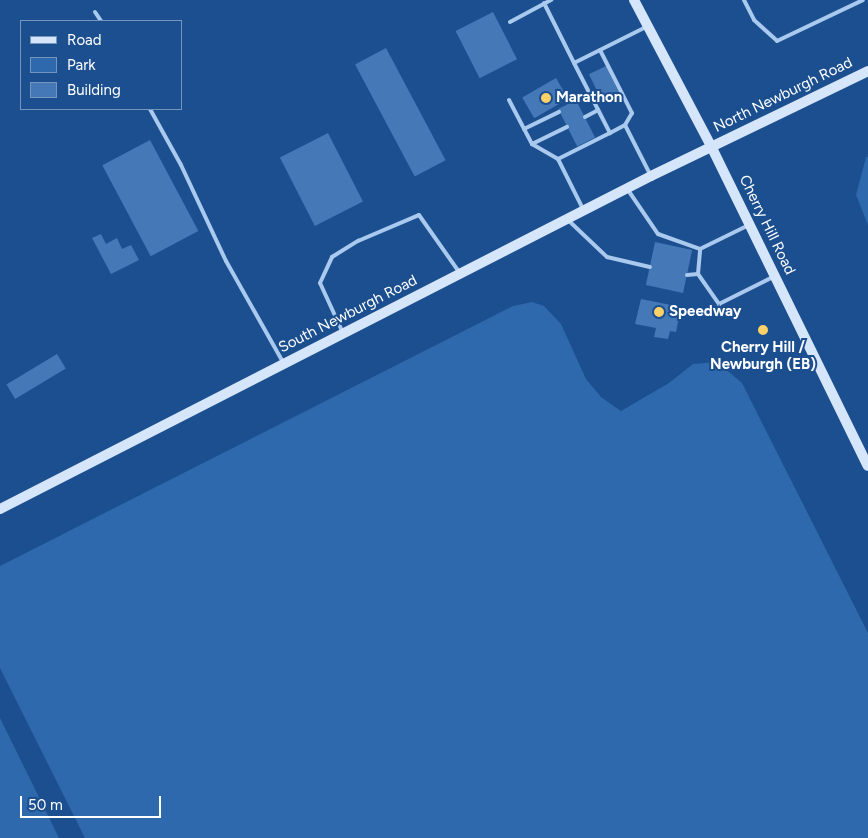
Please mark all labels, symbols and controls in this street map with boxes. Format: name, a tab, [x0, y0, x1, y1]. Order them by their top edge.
legend	[20, 20, 182, 110]
text: Road	[67, 31, 102, 49]
street label: North Newburgh Road	[711, 54, 855, 136]
text: Park	[67, 56, 96, 74]
text: Building	[67, 81, 121, 99]
place label: Marathon	[556, 89, 622, 107]
marker: Marathon	[540, 92, 552, 104]
street label: Cherry Hill Road	[735, 172, 799, 278]
street label: South Newburgh Road	[276, 271, 420, 357]
place label: Speedway	[669, 303, 741, 321]
marker: Speedway	[653, 306, 665, 318]
marker: Cherry Hill / Newburgh (EB)	[757, 324, 769, 336]
place label: Cherry Hill / Newburgh (EB)	[710, 338, 816, 373]
scale bar	[22, 786, 164, 818]
text: 50 m	[28, 796, 63, 814]

